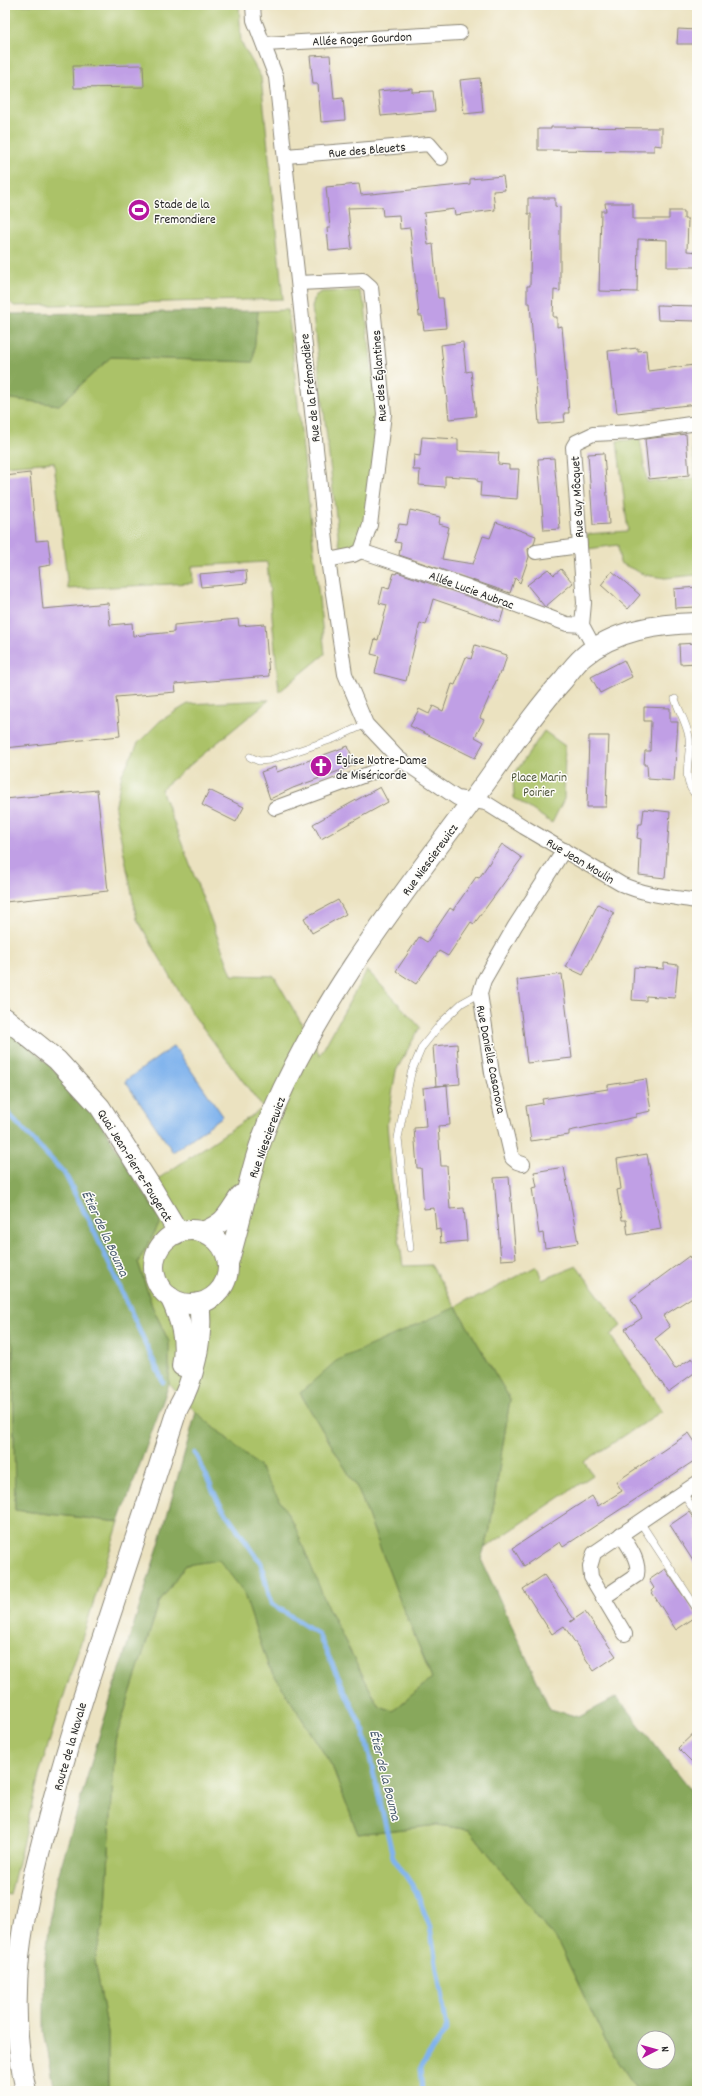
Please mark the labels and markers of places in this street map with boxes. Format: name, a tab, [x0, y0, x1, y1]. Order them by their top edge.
place label: Stade de la Fremondiere	[154, 196, 216, 230]
sports icon: Stade de la Fremondiere	[126, 197, 152, 223]
place label: Église Notre-Dame de Miséricorde	[336, 752, 427, 786]
church icon: Église Notre-Dame de Miséricorde	[308, 753, 334, 779]

